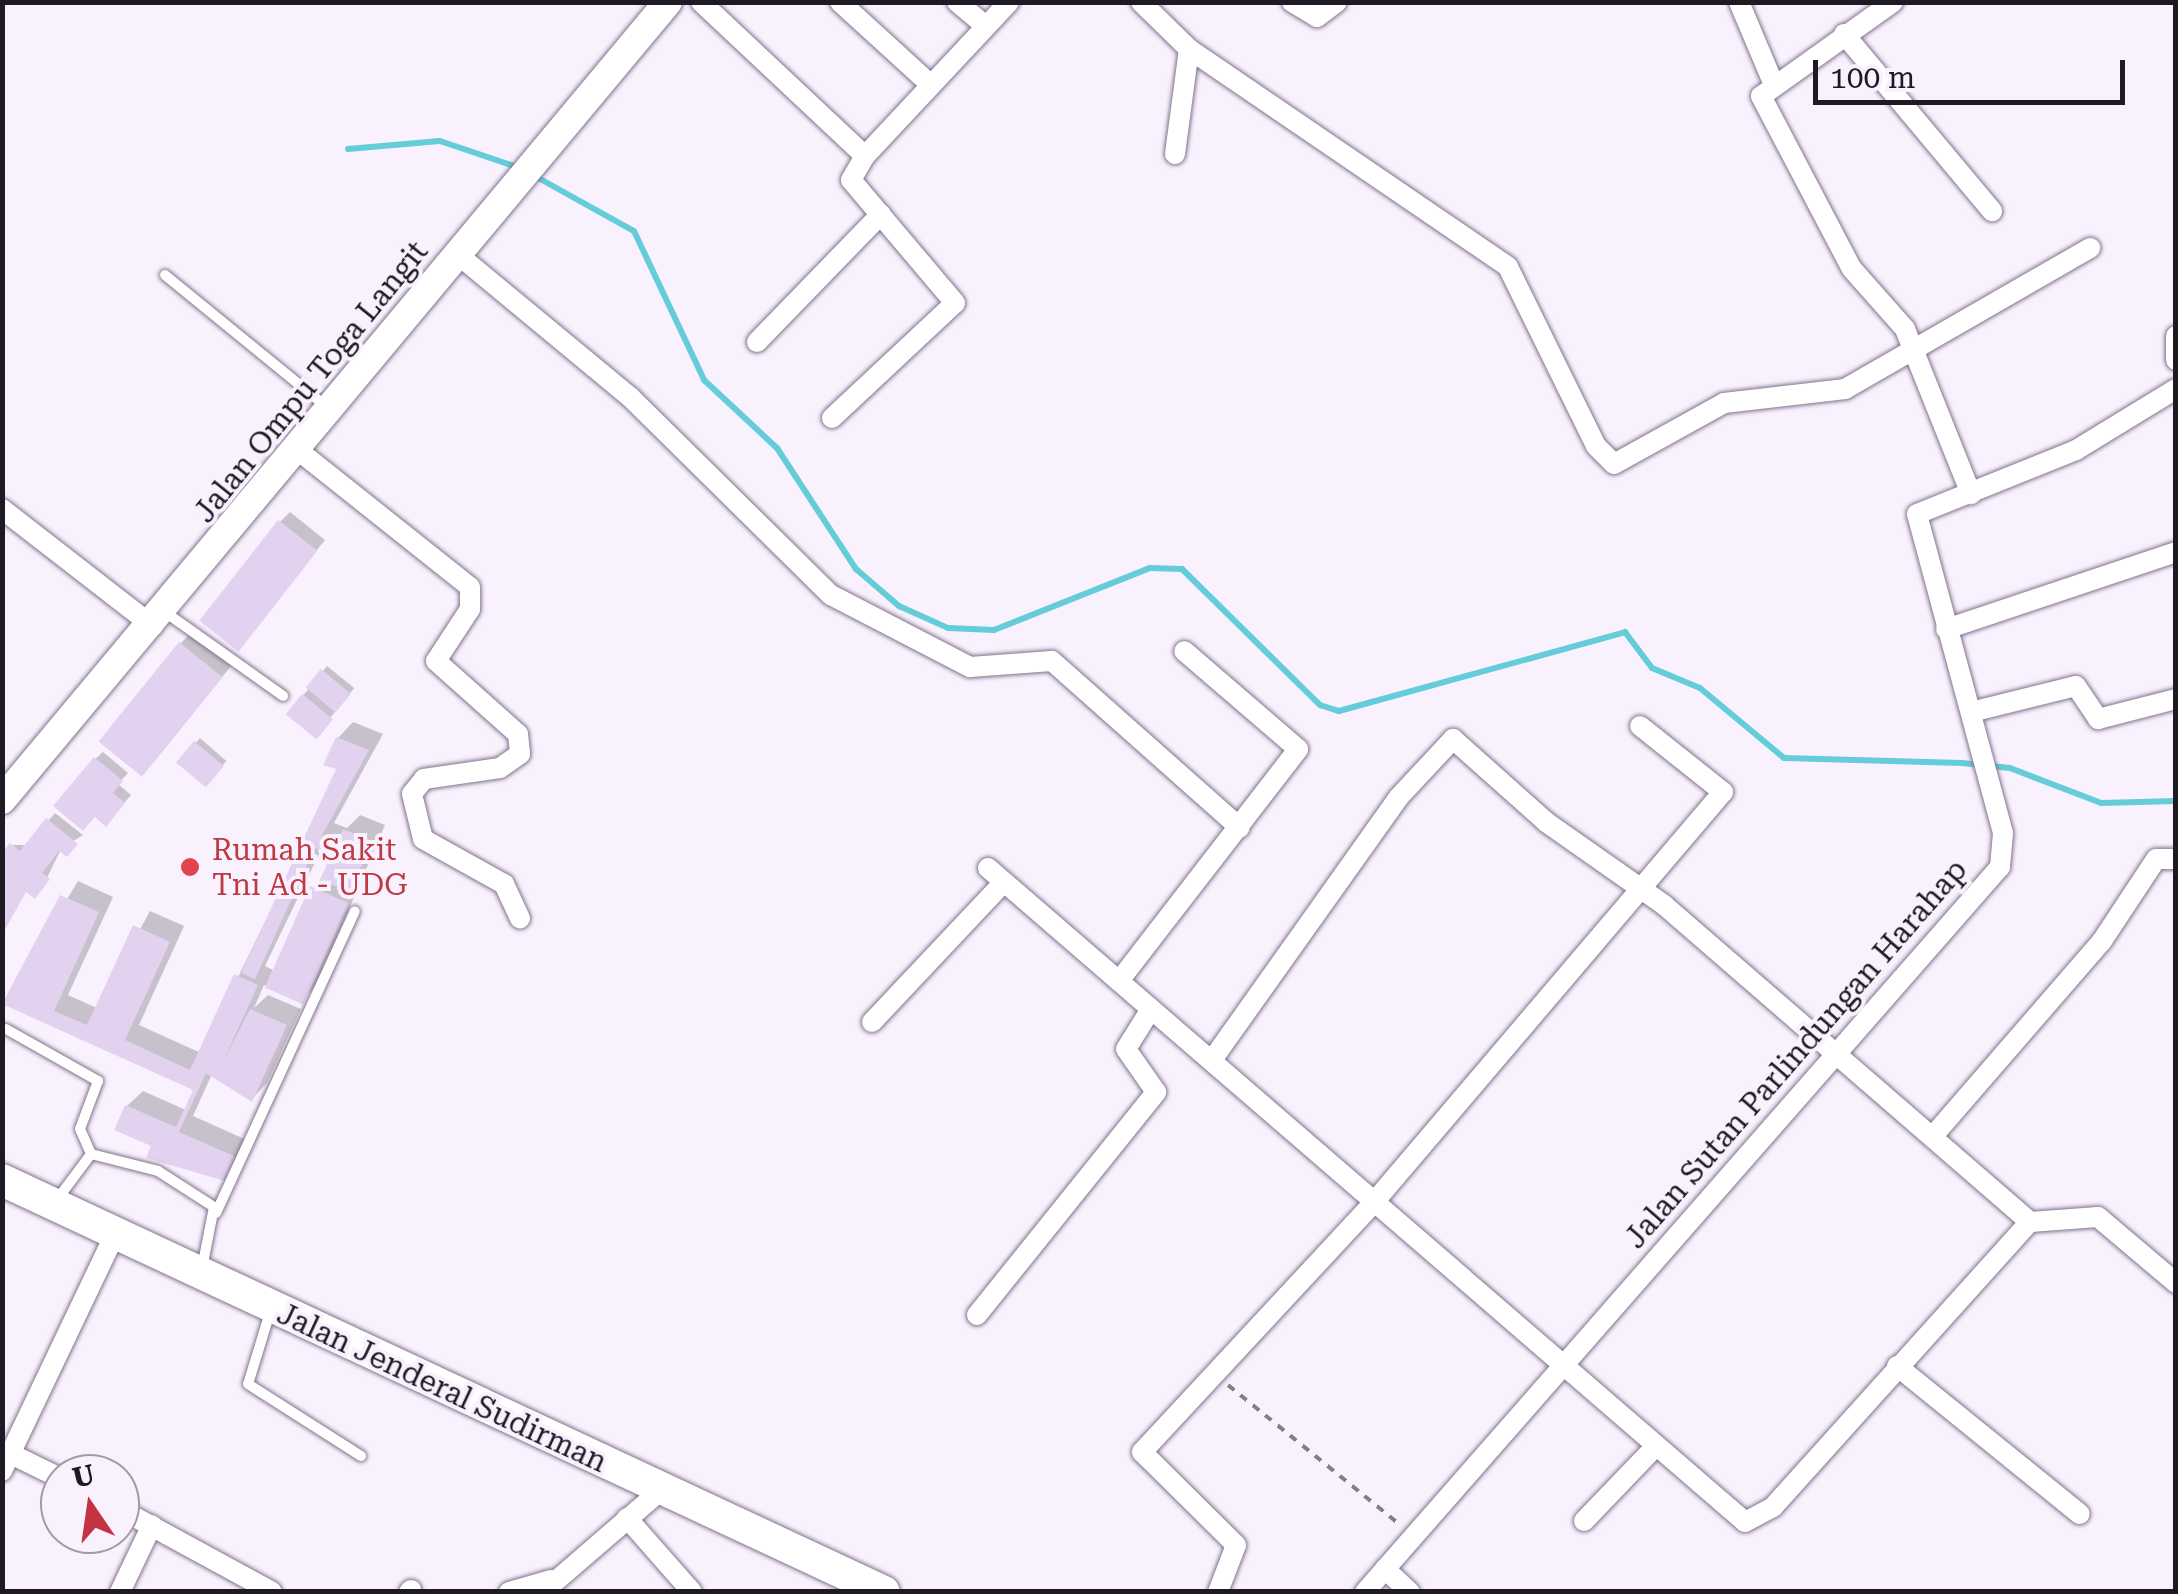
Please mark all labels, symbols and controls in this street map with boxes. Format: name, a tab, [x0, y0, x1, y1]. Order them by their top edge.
scale bar	[1818, 40, 2130, 102]
text: 100 m	[1830, 60, 1915, 95]
street label: Jalan Ompu Toga Langit	[187, 234, 435, 530]
place label: Rumah Sakit Tni Ad - UDG	[212, 832, 407, 902]
street label: Jalan Sutan Parlindungan Harahap	[1617, 852, 1975, 1256]
marker: Rumah Sakit Tni Ad - UDG	[177, 854, 203, 880]
street label: Jalan Jenderal Sudirman	[271, 1296, 613, 1480]
north arrow	[40, 1454, 140, 1554]
text: U	[69, 1458, 98, 1495]

